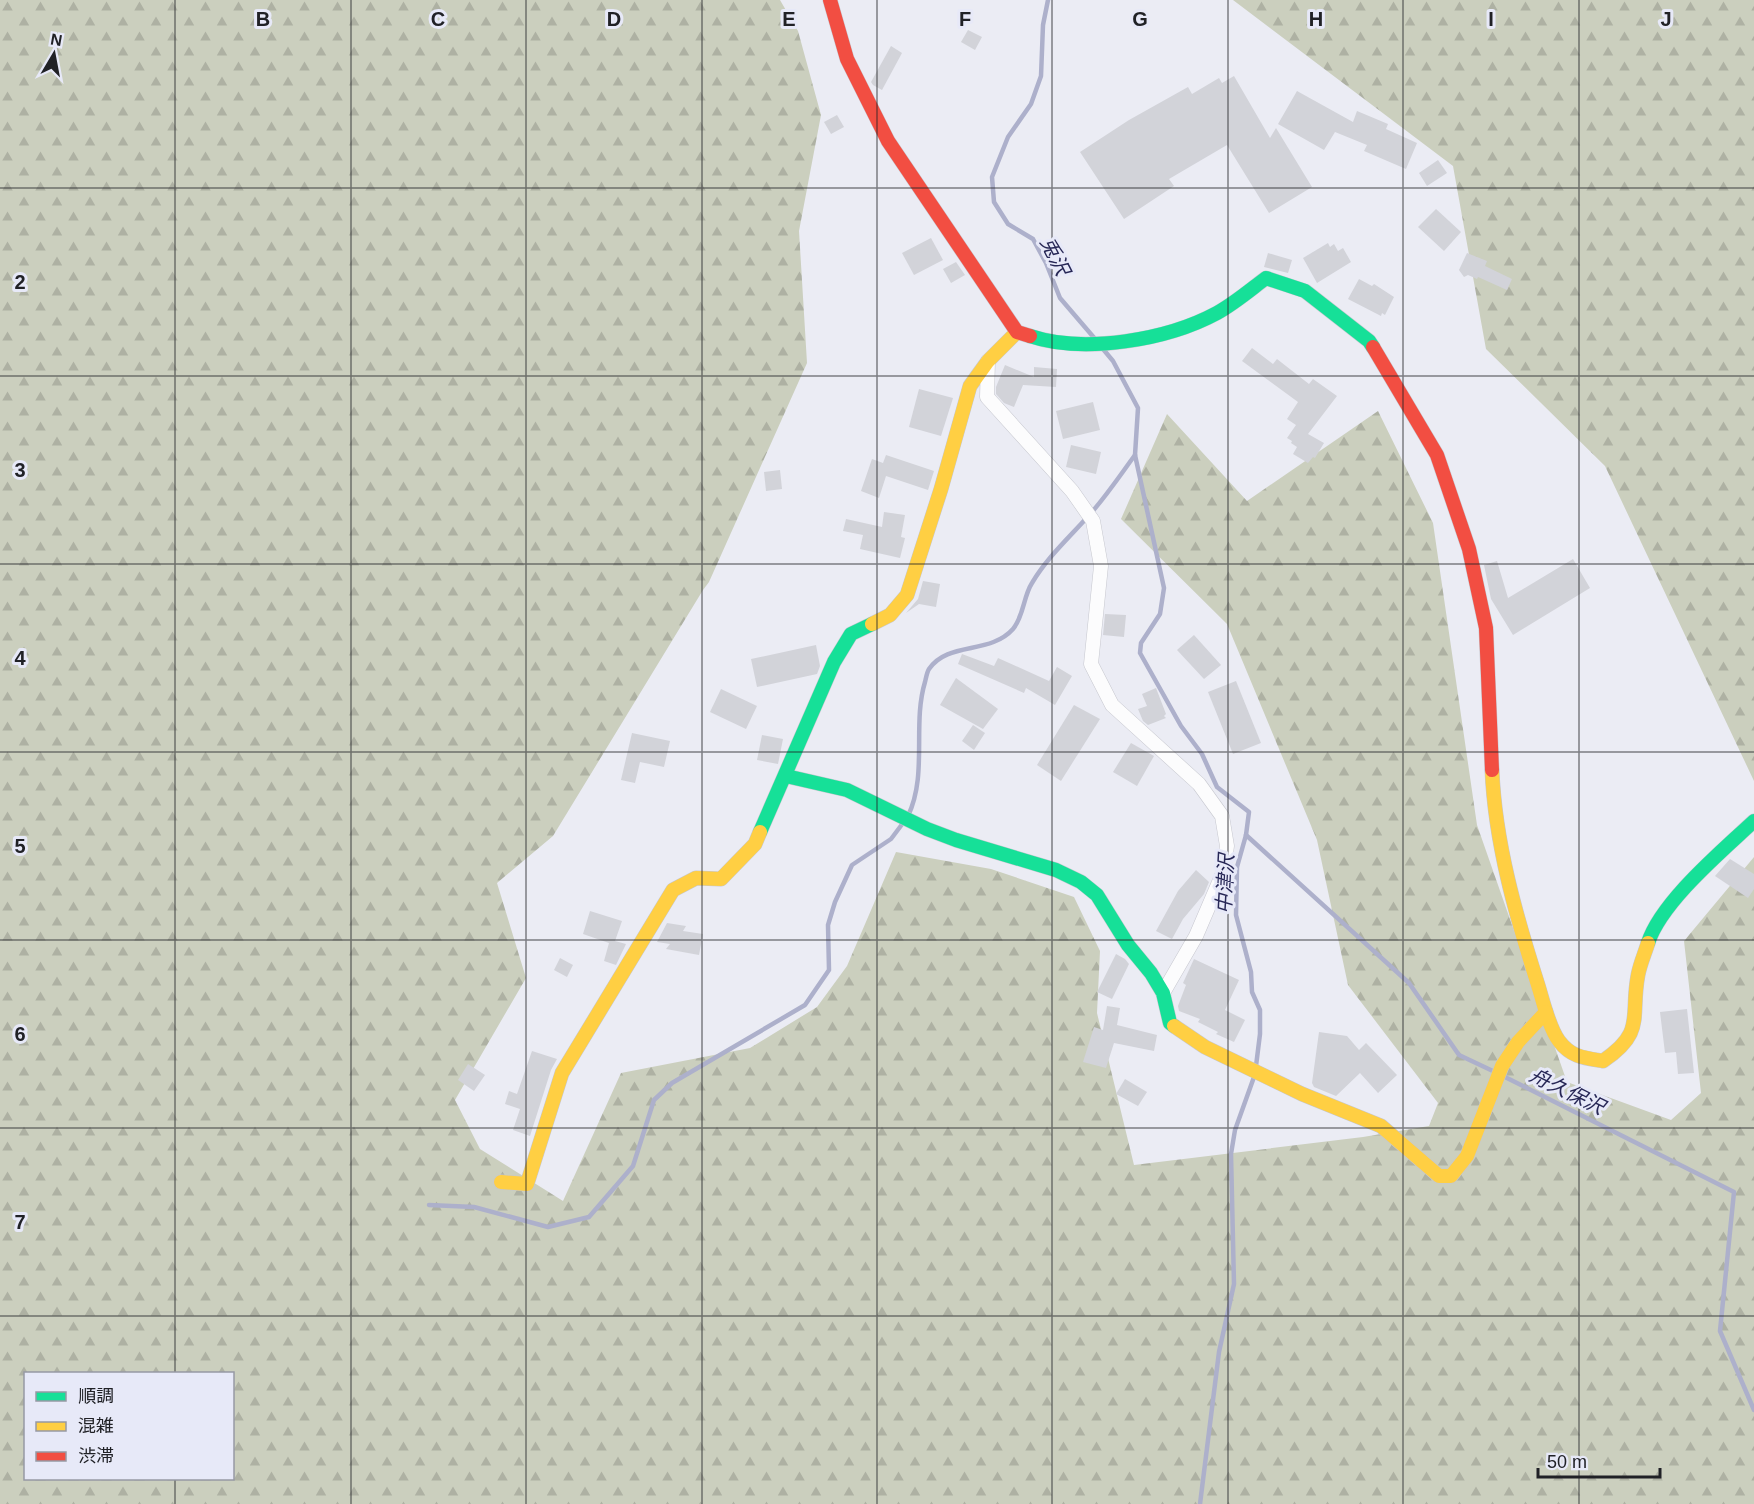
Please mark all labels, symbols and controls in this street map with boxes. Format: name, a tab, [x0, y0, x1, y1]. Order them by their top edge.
text: B	[256, 8, 270, 30]
text: C	[431, 8, 445, 30]
text: D	[607, 8, 621, 30]
text: E	[782, 8, 796, 30]
text: F	[959, 8, 971, 30]
text: G	[1132, 8, 1148, 30]
text: H	[1309, 8, 1323, 30]
text: I	[1488, 8, 1494, 30]
text: J	[1660, 8, 1672, 30]
north arrow	[24, 24, 84, 84]
text: N	[49, 30, 64, 49]
water label: 兎沢	[1036, 233, 1075, 281]
text: 2	[14, 271, 26, 293]
text: 3	[14, 459, 26, 481]
text: 4	[14, 647, 26, 669]
text: 5	[14, 835, 26, 857]
water label: 中津沢	[1212, 850, 1238, 915]
text: 6	[14, 1023, 26, 1045]
water label: 舟久保沢	[1526, 1064, 1610, 1120]
text: 7	[14, 1211, 26, 1233]
legend	[24, 1372, 234, 1480]
text: 順調	[78, 1386, 114, 1406]
text: 混雑	[78, 1416, 114, 1436]
scale bar	[1538, 1441, 1660, 1479]
text: 渋滞	[78, 1446, 114, 1466]
text: 50 m	[1547, 1452, 1587, 1472]

